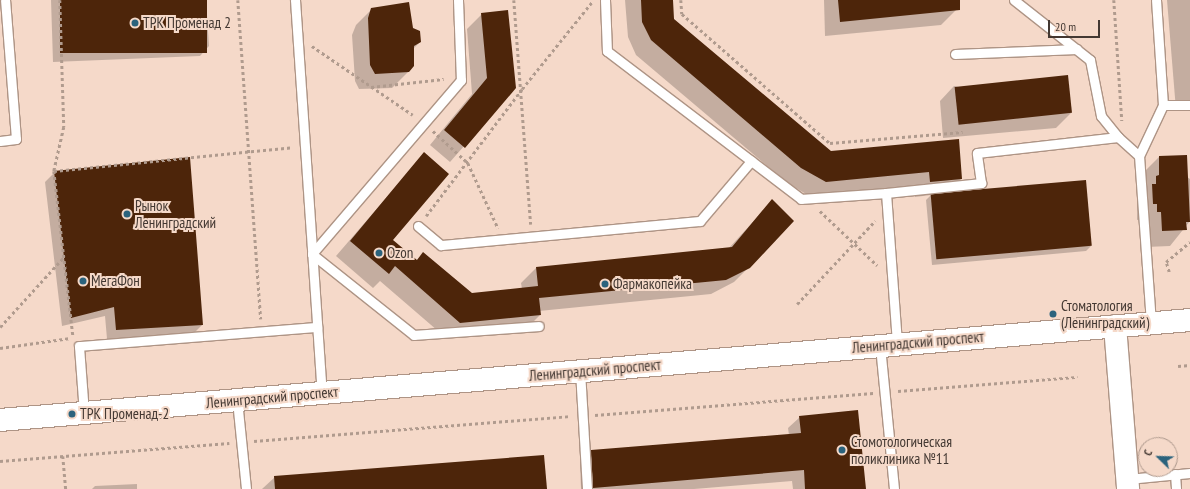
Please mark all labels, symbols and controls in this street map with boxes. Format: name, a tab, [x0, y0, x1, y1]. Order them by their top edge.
scale bar	[1050, 12, 1102, 38]
place label: ТРК Променад 2	[143, 14, 231, 32]
marker: ТРК Променад 2	[130, 18, 140, 28]
text: 20 m	[1055, 19, 1076, 34]
place label: Рынок Ленинградский	[135, 196, 216, 231]
marker: Рынок Ленинградский	[122, 209, 132, 219]
place label: Ozon	[387, 244, 413, 262]
marker: Ozon	[374, 248, 384, 258]
place label: МегаФон	[91, 272, 140, 290]
place label: Фармакопейка	[613, 275, 692, 293]
marker: МегаФон	[78, 276, 88, 286]
marker: Фармакопейка	[600, 279, 610, 289]
place label: Стоматология (Ленинградский)	[1061, 296, 1149, 331]
marker: Стоматология (Ленинградский)	[1048, 309, 1058, 319]
street label: Ленинградский проспект	[851, 327, 985, 357]
street label: Ленинградский проспект	[528, 355, 662, 385]
street label: Ленинградский проспект	[205, 382, 339, 412]
place label: ТРК Променад-2	[80, 405, 169, 423]
marker: ТРК Променад-2	[67, 409, 77, 419]
place label: Стомотологическая поликлиника №11	[851, 432, 952, 467]
north arrow	[1138, 437, 1178, 477]
marker: Стомотологическая поликлиника №11	[836, 444, 848, 456]
text: С	[1140, 448, 1155, 458]

